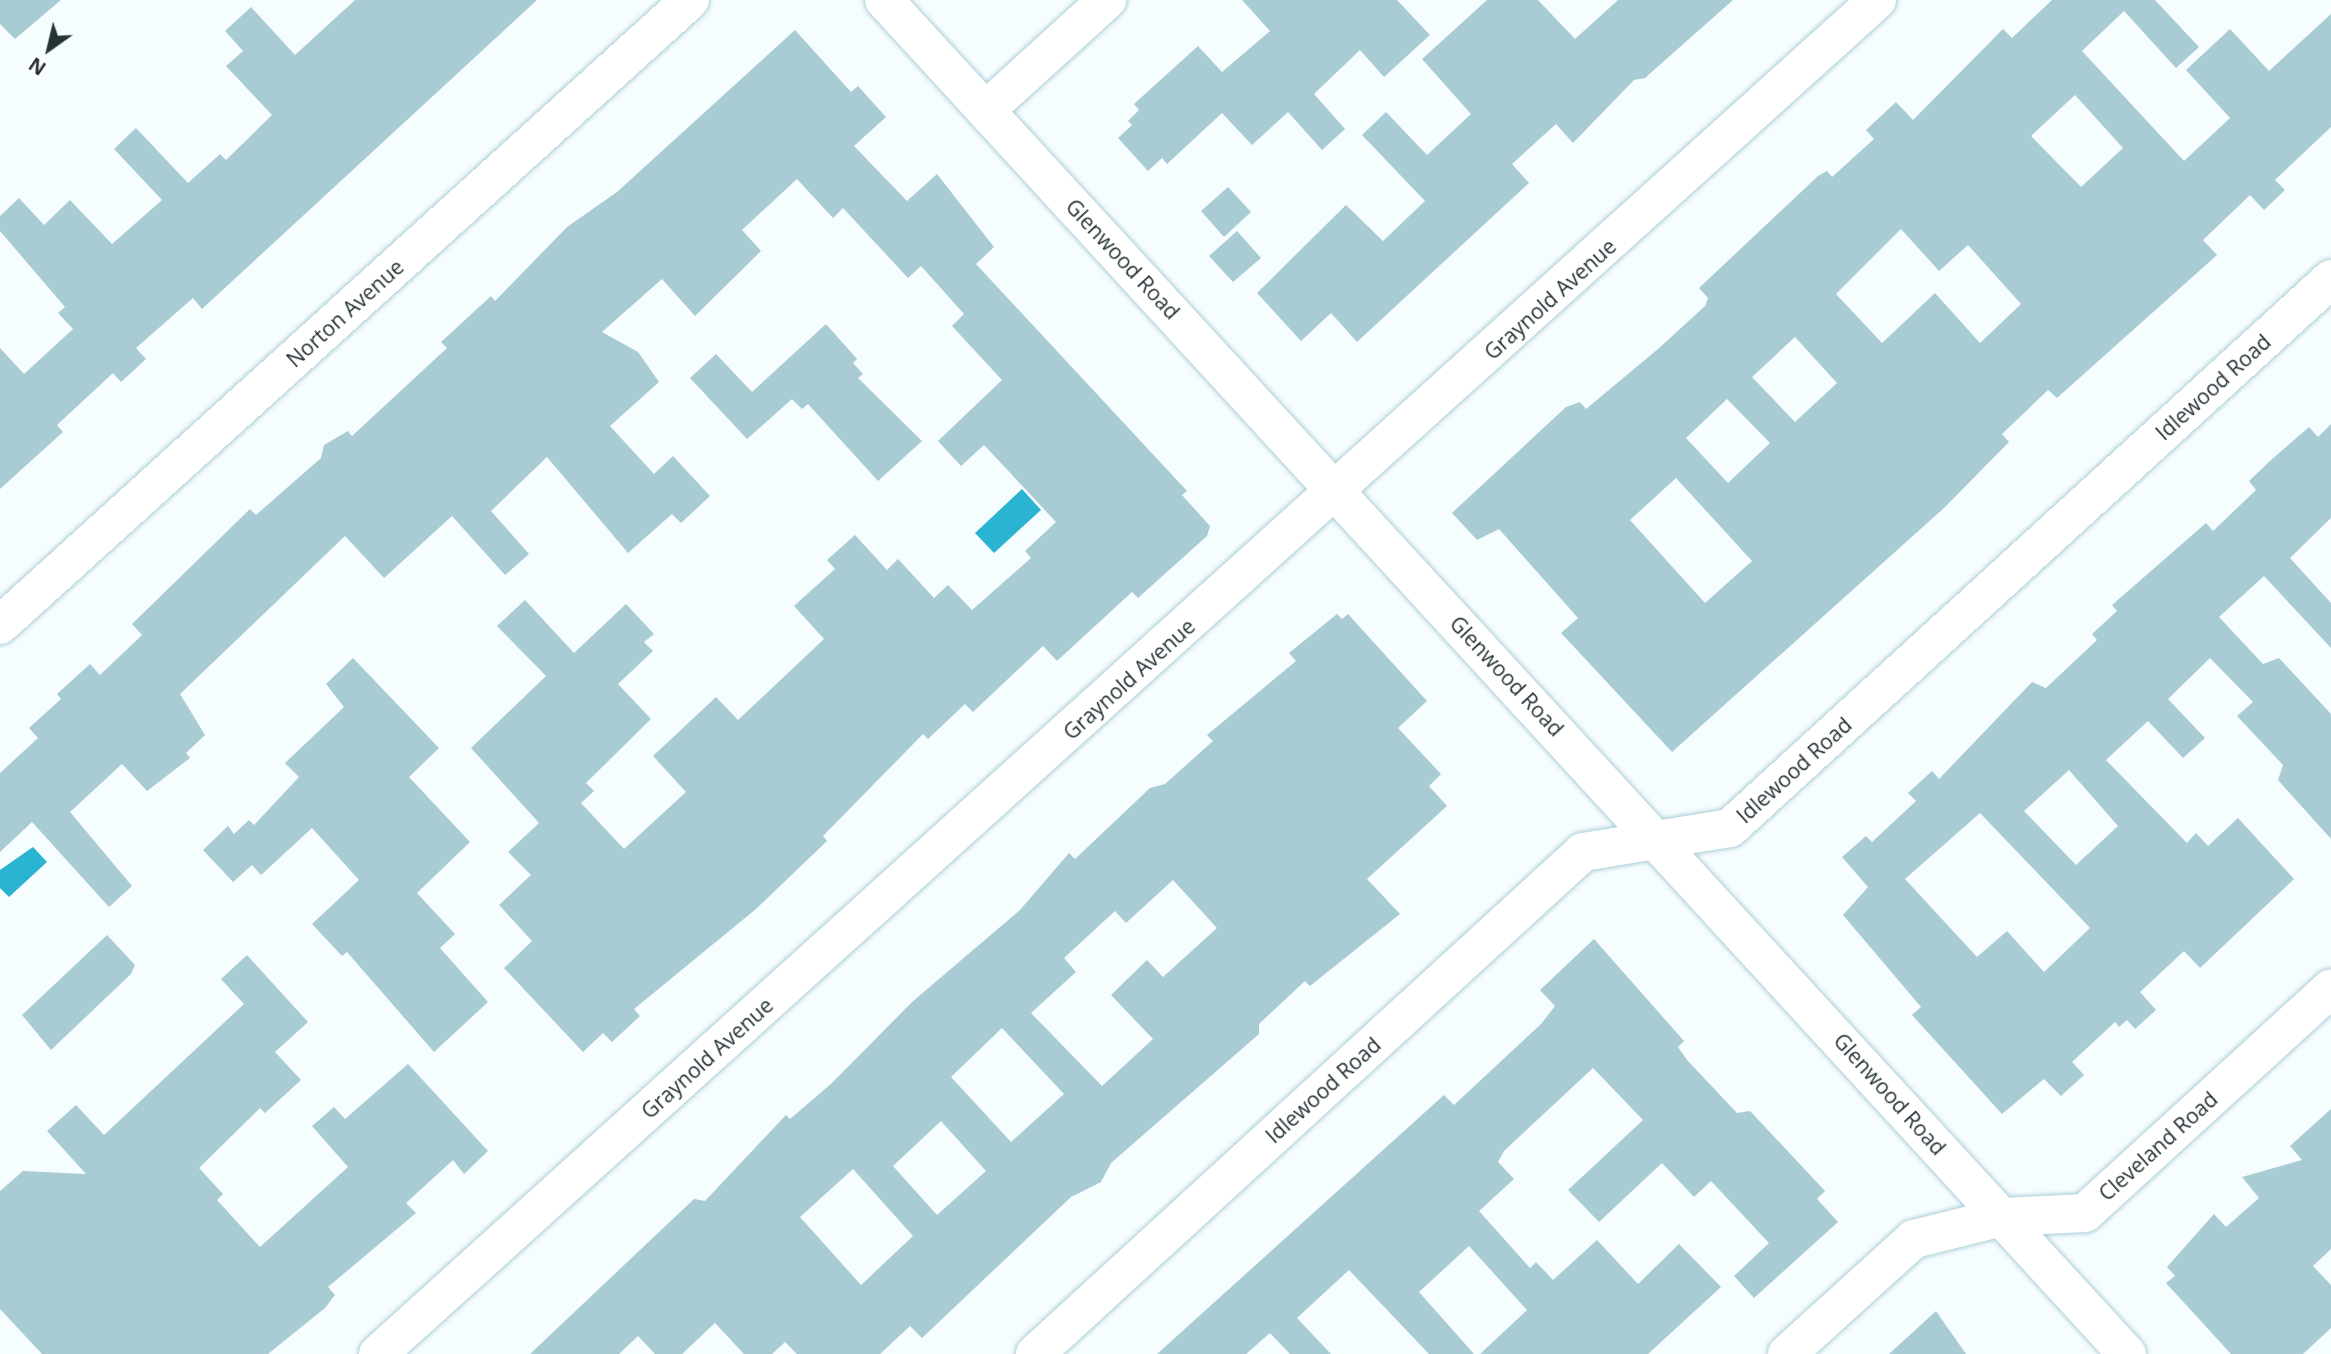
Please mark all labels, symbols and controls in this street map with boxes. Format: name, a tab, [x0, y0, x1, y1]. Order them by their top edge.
north arrow	[14, 14, 84, 84]
text: N	[24, 51, 51, 82]
street label: Glenwood Road	[1061, 194, 1185, 324]
street label: Graynold Avenue	[1479, 233, 1621, 365]
street label: Norton Avenue	[281, 254, 409, 372]
street label: Idlewood Road	[2150, 329, 2276, 445]
street label: Glenwood Road	[1445, 611, 1569, 741]
street label: Graynold Avenue	[1058, 613, 1200, 745]
street label: Idlewood Road	[1731, 712, 1857, 828]
street label: Graynold Avenue	[636, 992, 778, 1124]
street label: Glenwood Road	[1829, 1028, 1951, 1160]
street label: Idlewood Road	[1260, 1032, 1386, 1148]
street label: Cleveland Road	[2094, 1086, 2222, 1206]

